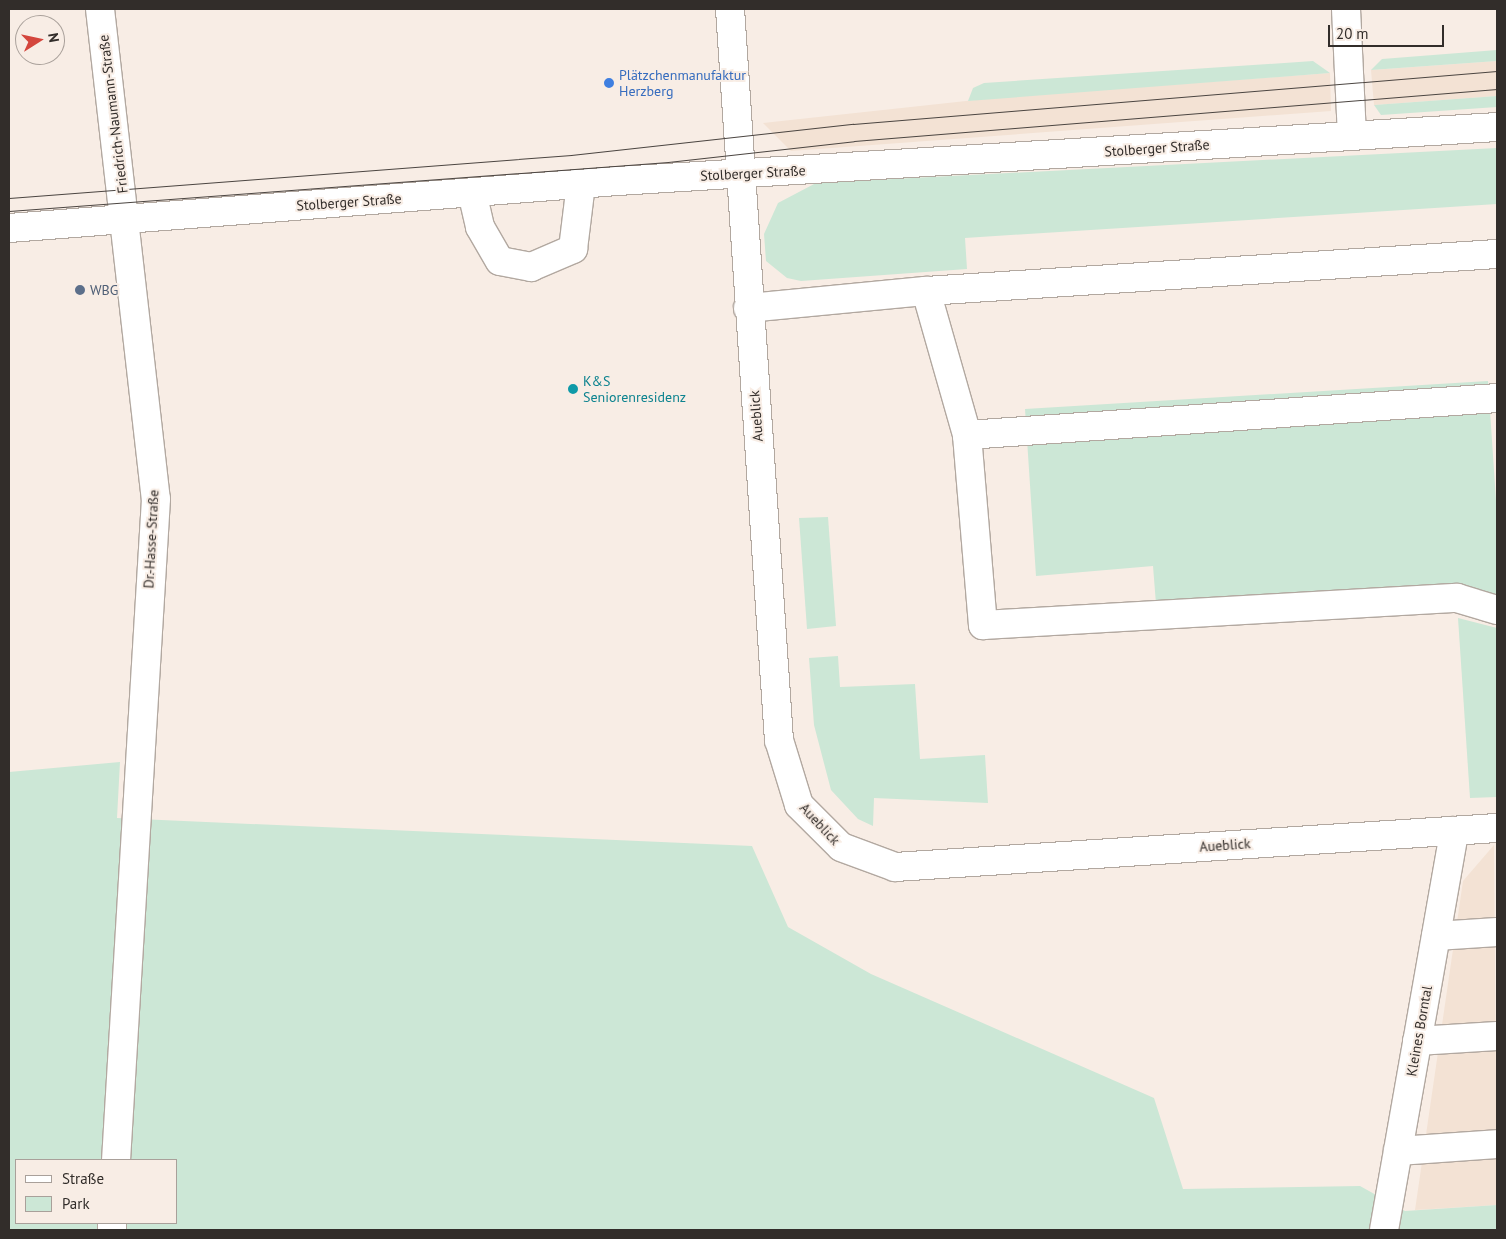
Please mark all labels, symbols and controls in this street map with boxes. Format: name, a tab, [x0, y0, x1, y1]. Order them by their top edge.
north arrow	[15, 15, 65, 65]
scale bar	[1331, 15, 1447, 47]
text: 20 m	[1336, 24, 1369, 43]
text: N	[44, 31, 63, 44]
street label: Friedrich-Naumann-Straße	[95, 34, 131, 194]
place label: Plätzchenmanufaktur Herzberg	[619, 67, 746, 100]
marker: Plätzchenmanufaktur Herzberg	[603, 77, 615, 89]
street label: Stolberger Straße	[1104, 136, 1210, 160]
street label: Stolberger Straße	[700, 162, 806, 184]
street label: Stolberger Straße	[296, 190, 402, 214]
place label: WBG	[90, 282, 118, 298]
marker: WBG	[74, 284, 86, 296]
place label: K&S Seniorenresidenz	[583, 373, 686, 406]
marker: K&S Seniorenresidenz	[567, 383, 579, 395]
street label: Aueblick	[746, 390, 766, 442]
street label: Dr.-Hasse-Straße	[140, 489, 162, 589]
street label: Aueblick	[796, 800, 844, 848]
street label: Aueblick	[1199, 835, 1251, 855]
street label: Kleines Borntal	[1403, 984, 1435, 1078]
legend	[15, 1159, 178, 1224]
text: Straße	[62, 1169, 104, 1188]
text: Park	[62, 1194, 90, 1213]

